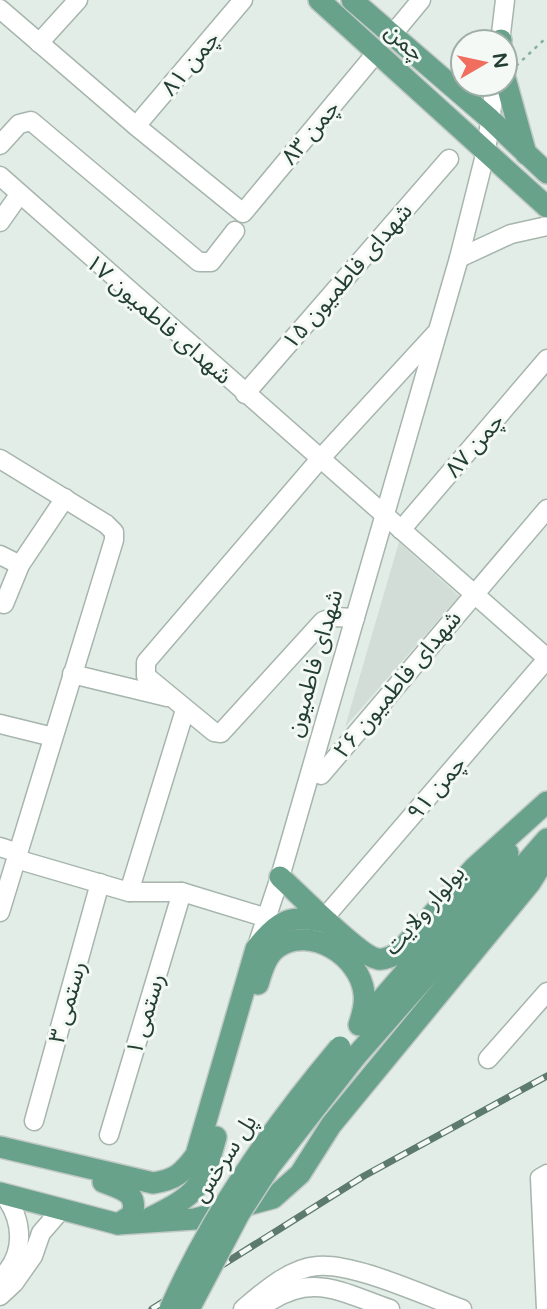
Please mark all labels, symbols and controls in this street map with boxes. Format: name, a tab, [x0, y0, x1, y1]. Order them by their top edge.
street label: چمن	[379, 18, 430, 68]
street label: چمن ۸۱	[156, 26, 226, 102]
north arrow	[449, 28, 519, 98]
text: N	[488, 51, 512, 70]
street label: چمن ۸۳	[276, 95, 346, 171]
street label: شهدای فاطمیون ۱۵	[277, 198, 419, 355]
street label: شهدای فاطمیون ۱۷	[80, 249, 237, 391]
street label: چمن ۸۷	[439, 408, 510, 484]
street label: شهدای فاطمیون	[281, 586, 349, 740]
street label: شهدای فاطمیون ۲۶	[328, 605, 468, 764]
street label: چمن ۹۱	[401, 751, 472, 827]
street label: بولوار ولایت	[378, 860, 471, 961]
street label: رستمی ۳	[43, 958, 93, 1046]
street label: رستمی ۱	[120, 970, 172, 1058]
street label: پل سرخس	[186, 1110, 264, 1208]

